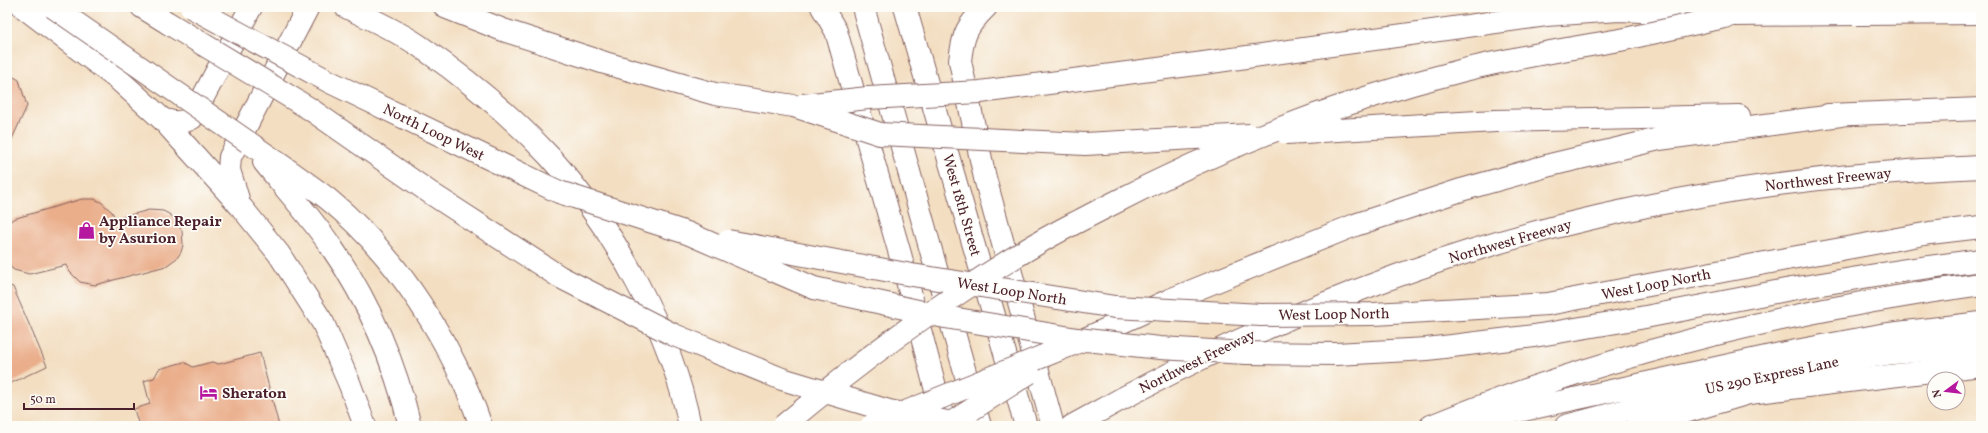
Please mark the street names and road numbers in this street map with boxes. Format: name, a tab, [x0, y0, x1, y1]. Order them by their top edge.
street label: North Loop West	[379, 100, 488, 167]
street label: West 18th Street	[936, 152, 985, 259]
street label: Northwest Freeway	[1764, 163, 1893, 198]
street label: Northwest Freeway	[1446, 215, 1575, 270]
street label: West Loop North	[1600, 265, 1713, 306]
street label: West Loop North	[955, 273, 1068, 312]
street label: West Loop North	[1278, 304, 1390, 327]
street label: Northwest Freeway	[1136, 325, 1259, 400]
street label: US 290 Express Lane	[1704, 352, 1841, 401]

